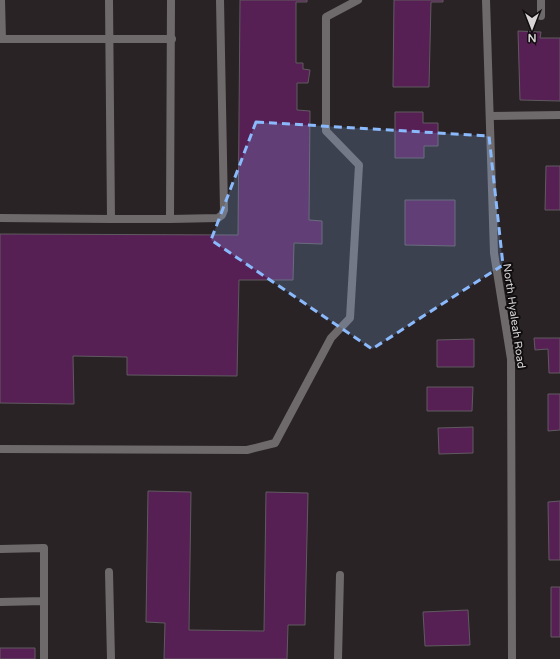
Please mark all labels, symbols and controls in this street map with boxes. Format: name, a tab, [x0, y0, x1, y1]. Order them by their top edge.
north arrow	[512, 8, 552, 48]
text: N	[528, 31, 536, 44]
street label: North Hyaleah Road	[500, 263, 528, 369]

